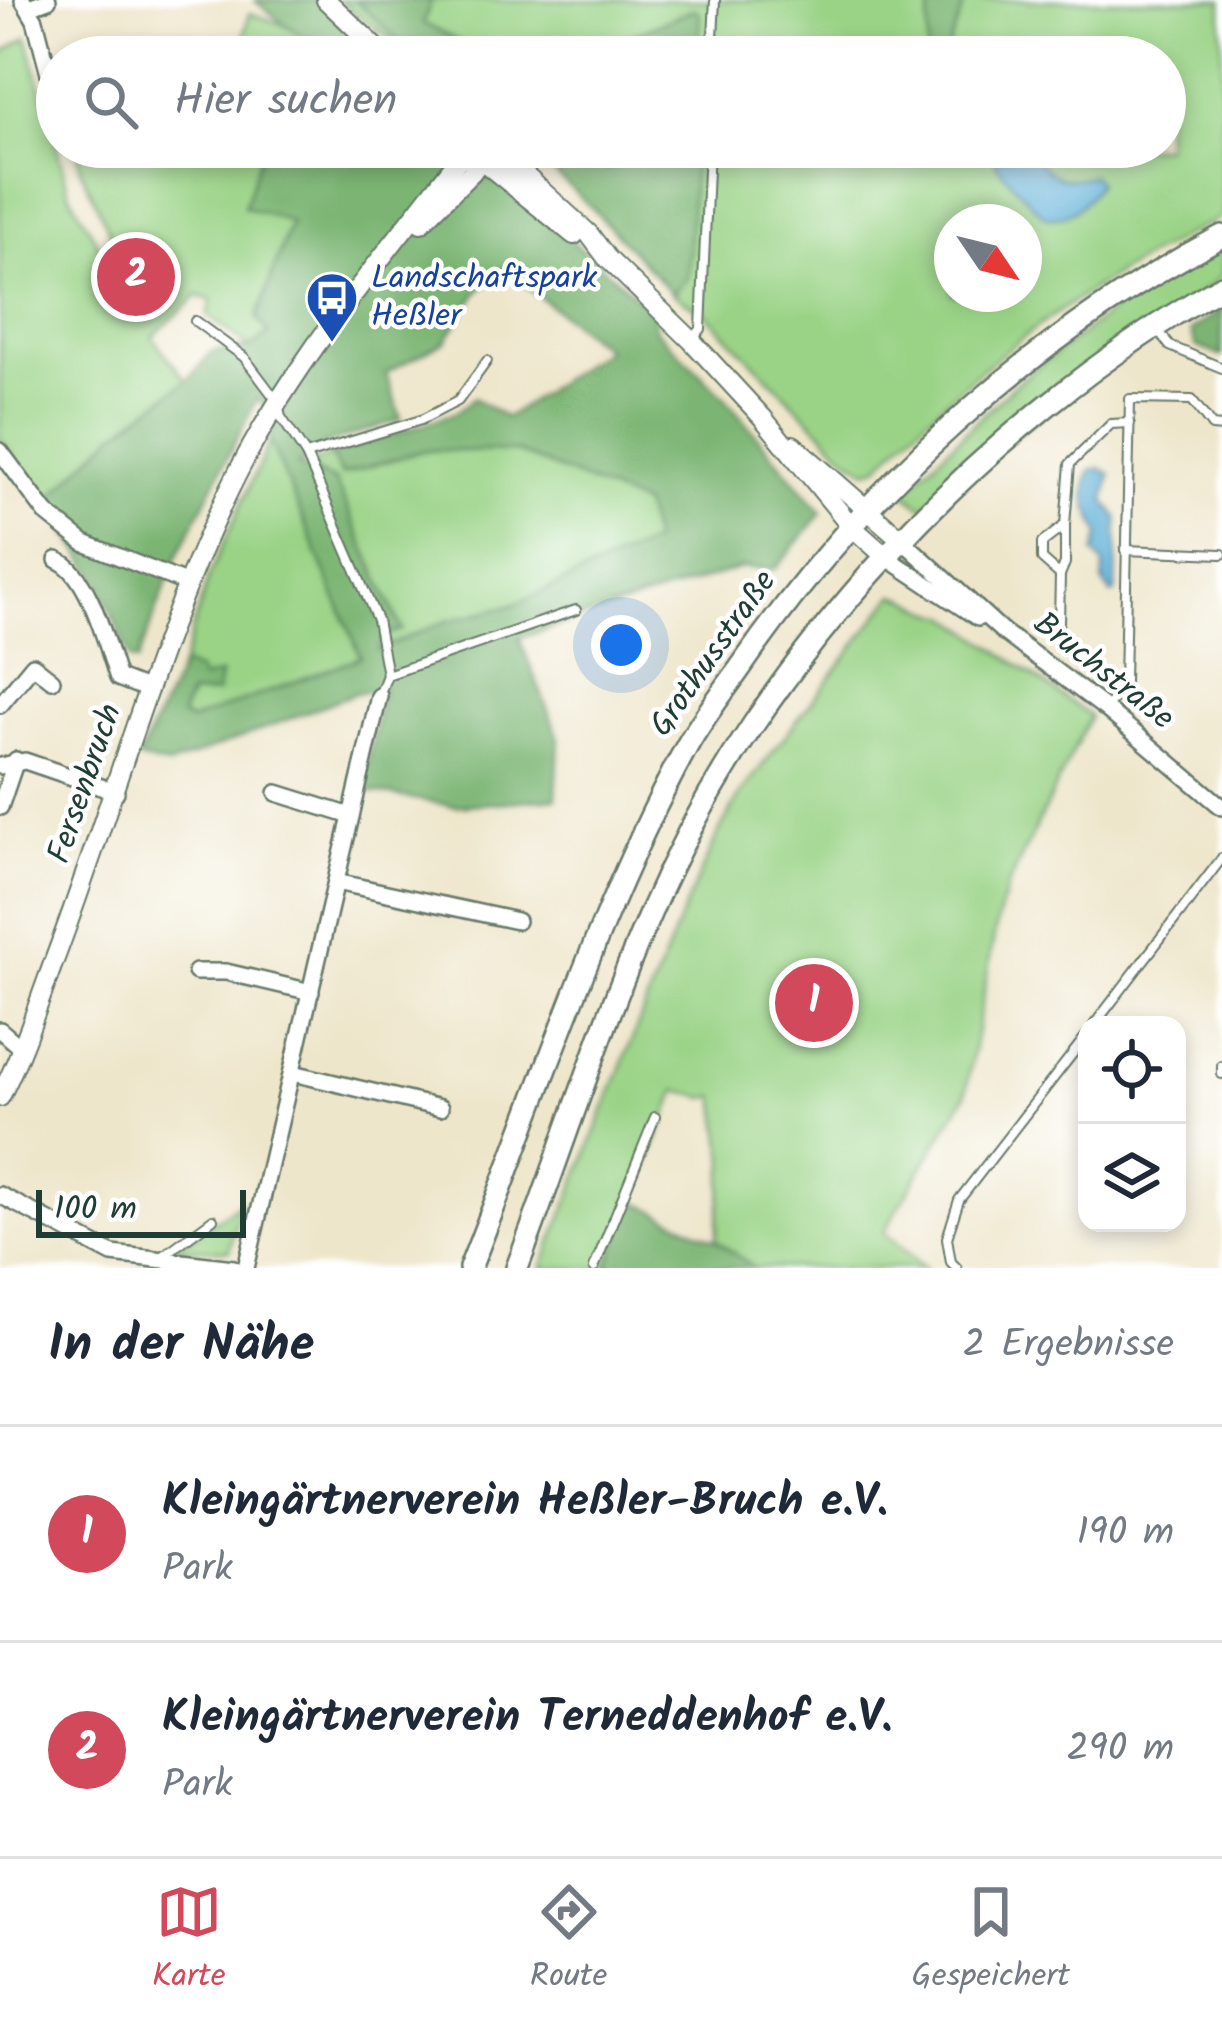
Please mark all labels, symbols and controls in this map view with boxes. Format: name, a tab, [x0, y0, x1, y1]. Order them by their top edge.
search box	[36, 36, 1186, 168]
text: Hier suchen	[174, 66, 397, 138]
icon: search	[78, 69, 144, 135]
north arrow	[934, 204, 1042, 312]
pin: 2	[97, 232, 175, 322]
place label: Landschaftspark Heßler	[371, 253, 598, 344]
bus stop icon: Landschaftspark Heßler	[304, 270, 360, 344]
street label: Grothusstraße	[637, 559, 791, 749]
street label: Bruchstraße	[1021, 600, 1185, 745]
your location	[591, 615, 651, 675]
street label: Fersenbruch	[34, 697, 138, 871]
pin: 1	[775, 958, 853, 1048]
map controls	[1078, 1016, 1186, 1232]
button: locate	[1078, 1016, 1186, 1124]
button: layers	[1078, 1124, 1186, 1232]
scale bar	[36, 1184, 246, 1237]
text: 100 m	[54, 1184, 137, 1237]
text: In der Nähe	[48, 1306, 314, 1387]
text: 2 Ergebnisse	[963, 1315, 1174, 1377]
text: Kleingärtnerverein Heßler-Bruch e.V.	[162, 1467, 888, 1539]
text: 1	[81, 1503, 93, 1565]
text: 190 m	[1077, 1503, 1174, 1565]
text: Park	[162, 1539, 233, 1601]
text: Kleingärtnerverein Terneddenhof e.V.	[162, 1683, 893, 1755]
text: 2	[76, 1719, 98, 1781]
text: 290 m	[1066, 1719, 1174, 1781]
text: Park	[162, 1755, 233, 1817]
tab: Karte	[152, 1879, 226, 2004]
tab: Route	[530, 1879, 607, 2004]
tab: Gespeichert	[911, 1879, 1070, 2004]

